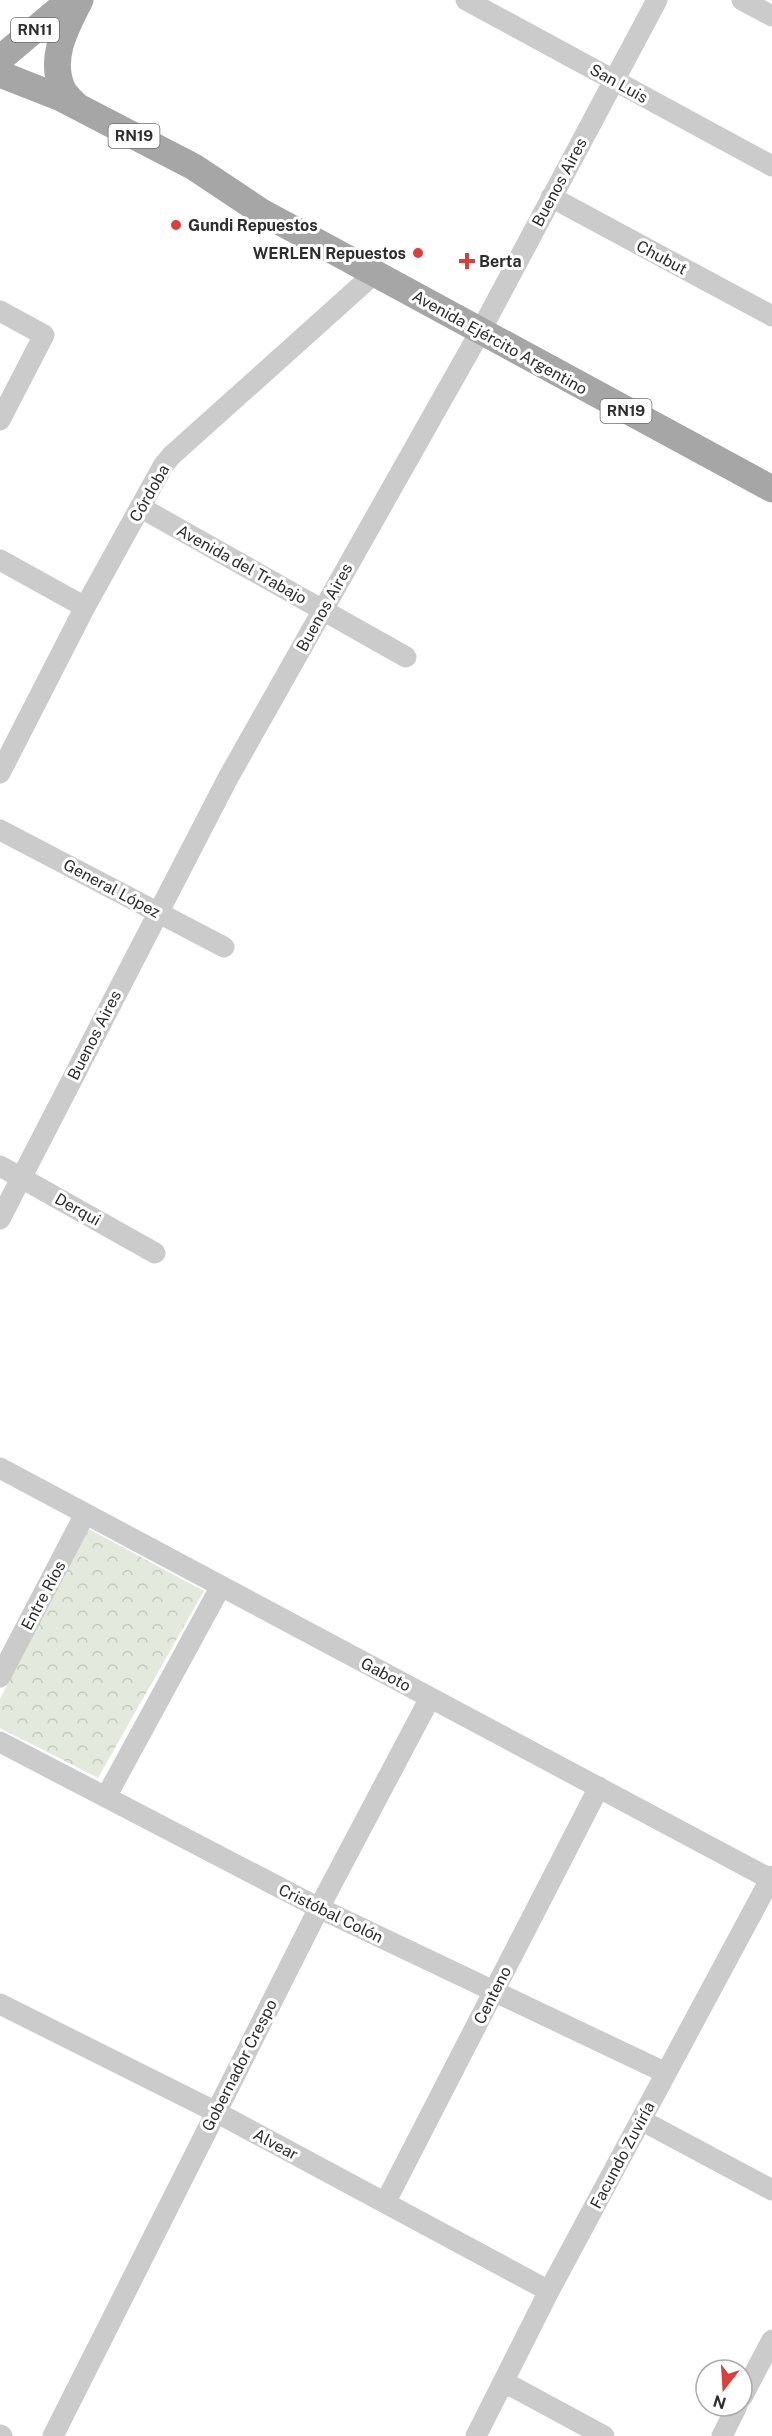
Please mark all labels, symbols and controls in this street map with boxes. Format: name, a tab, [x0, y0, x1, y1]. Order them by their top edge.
road number: RN11	[11, 18, 59, 42]
street label: San Luis	[586, 60, 651, 107]
road number: RN19	[108, 124, 160, 148]
street label: Buenos Aires	[528, 135, 591, 230]
place label: Gundi Repuestos	[188, 216, 318, 235]
marker: Gundi Repuestos	[169, 218, 183, 232]
street label: Chubut	[633, 236, 690, 279]
place label: WERLEN Repuestos	[253, 244, 406, 263]
marker: WERLEN Repuestos	[411, 246, 425, 260]
place label: Berta	[479, 252, 522, 271]
marker: Berta	[460, 254, 474, 268]
street label: Avenida Ejército Argentino	[409, 286, 591, 399]
road number: RN19	[600, 399, 652, 423]
street label: Córdoba	[125, 461, 173, 525]
street label: Avenida del Trabajo	[174, 521, 310, 608]
street label: Buenos Aires	[292, 560, 356, 655]
street label: General López	[60, 855, 164, 922]
street label: Buenos Aires	[64, 987, 125, 1083]
street label: Derqui	[52, 1189, 104, 1230]
street label: Entre Ríos	[17, 1557, 70, 1633]
street label: Gaboto	[358, 1653, 414, 1695]
street label: Cristóbal Colón	[275, 1880, 386, 1947]
street label: Centeno	[470, 1963, 515, 2027]
street label: Gobernador Crespo	[198, 1996, 281, 2134]
street label: Facundo Zuviría	[586, 2099, 659, 2212]
street label: Alvear	[250, 2125, 301, 2164]
north arrow	[694, 2358, 754, 2418]
text: N	[711, 2391, 729, 2413]

